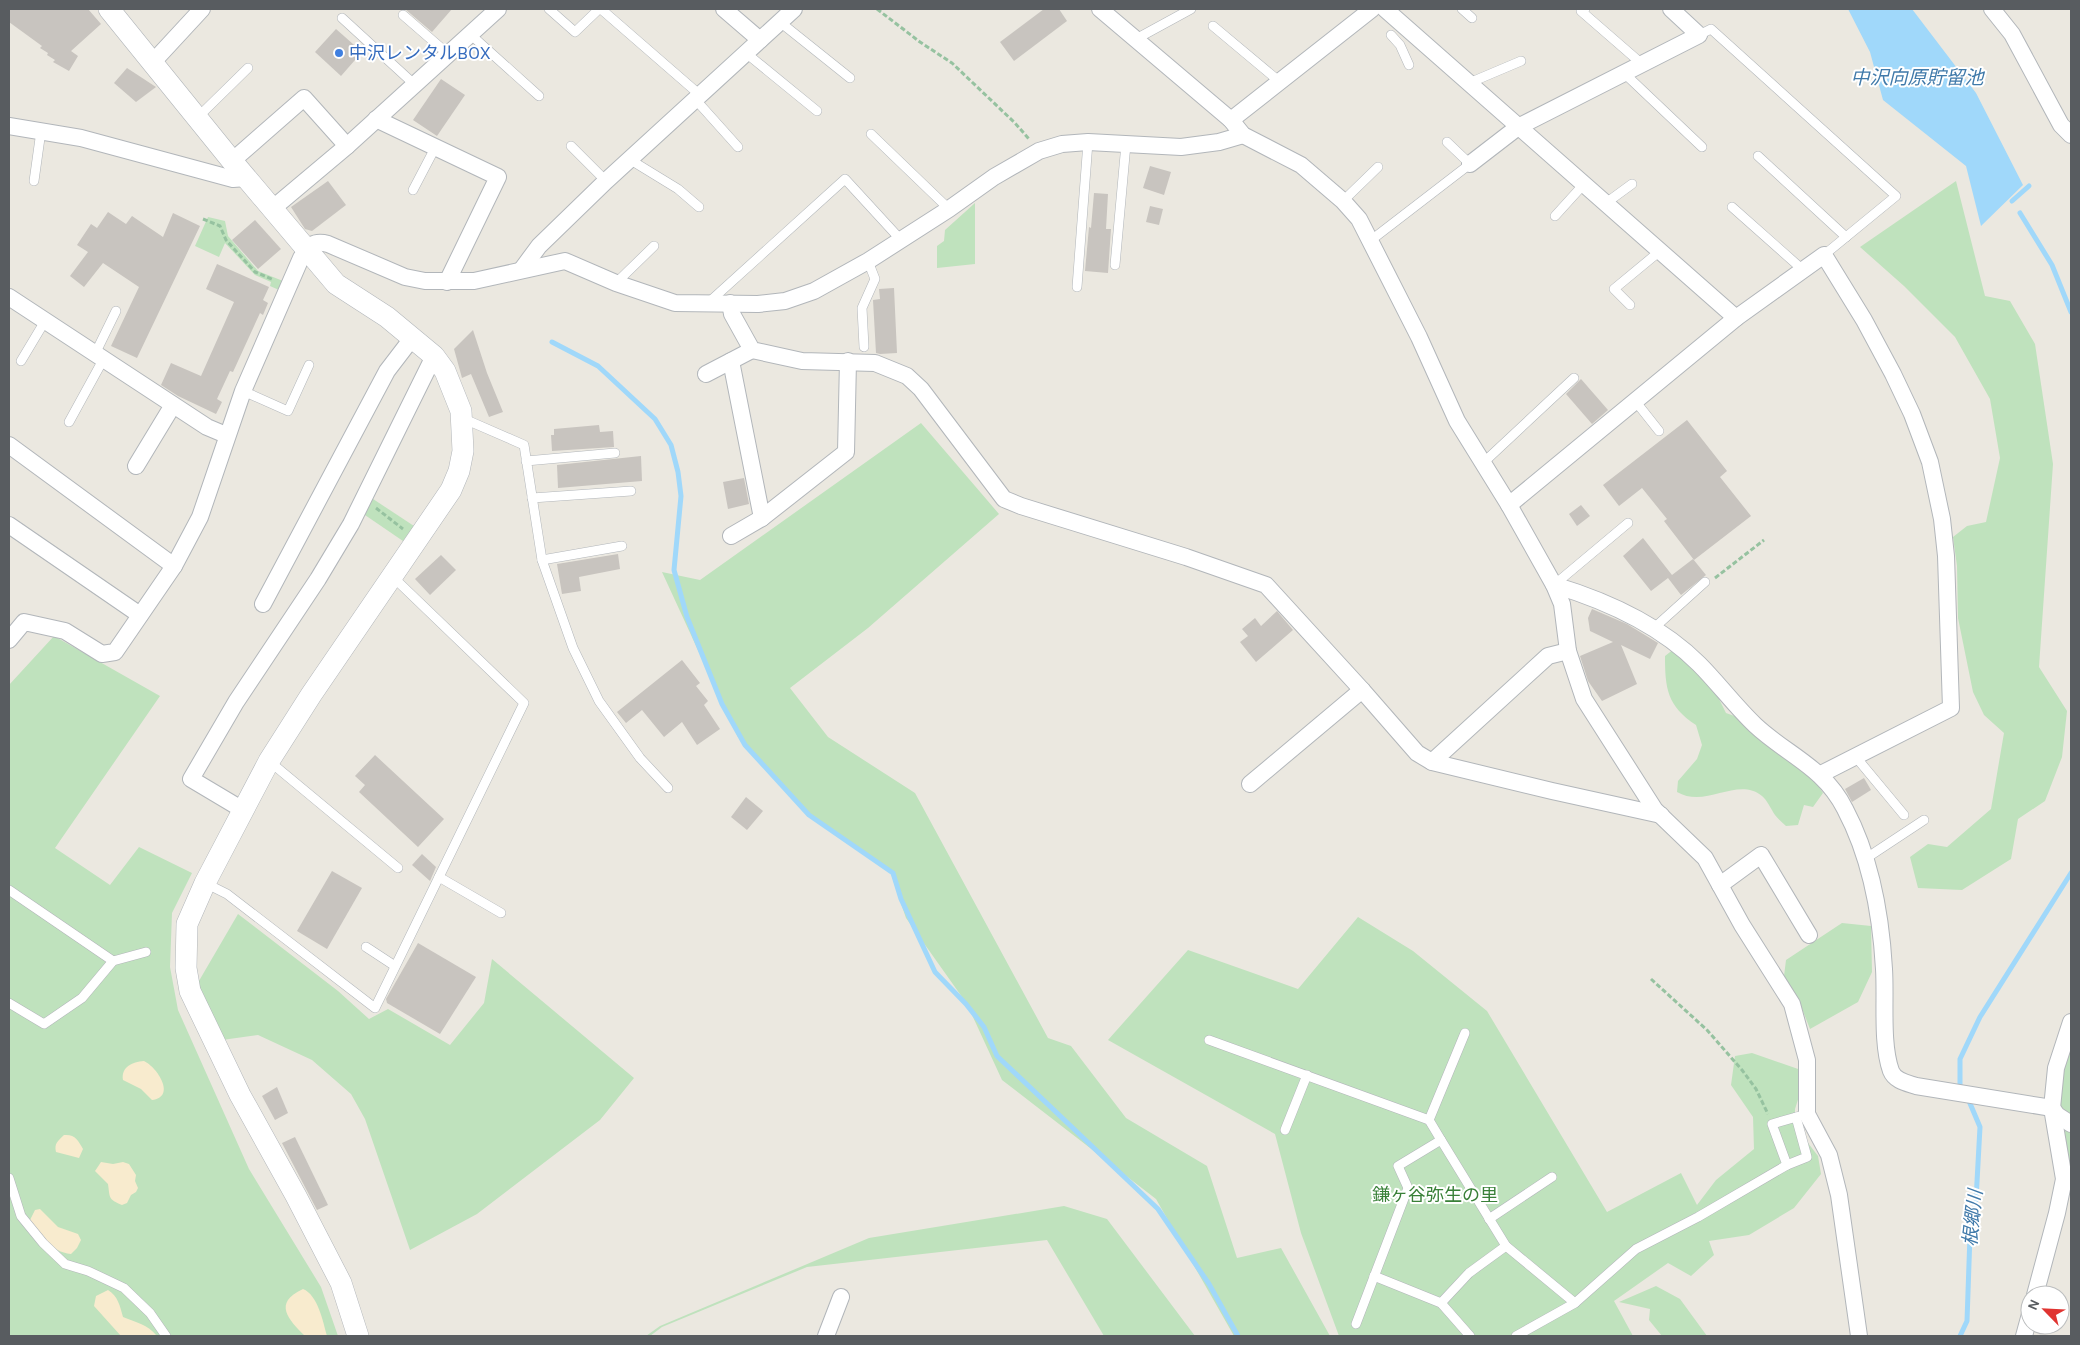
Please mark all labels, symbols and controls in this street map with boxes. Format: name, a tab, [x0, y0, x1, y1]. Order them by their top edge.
place label: 中沢レンタルBOX	[349, 42, 491, 64]
marker: 中沢レンタルBOX	[333, 47, 345, 59]
water label: 中沢向原貯留池	[1850, 67, 1985, 89]
park label: 鎌ヶ谷弥生の里	[1372, 1184, 1498, 1206]
water label: 根郷川	[1959, 1187, 1987, 1248]
north arrow	[2020, 1285, 2070, 1335]
text: N	[2024, 1297, 2043, 1313]

